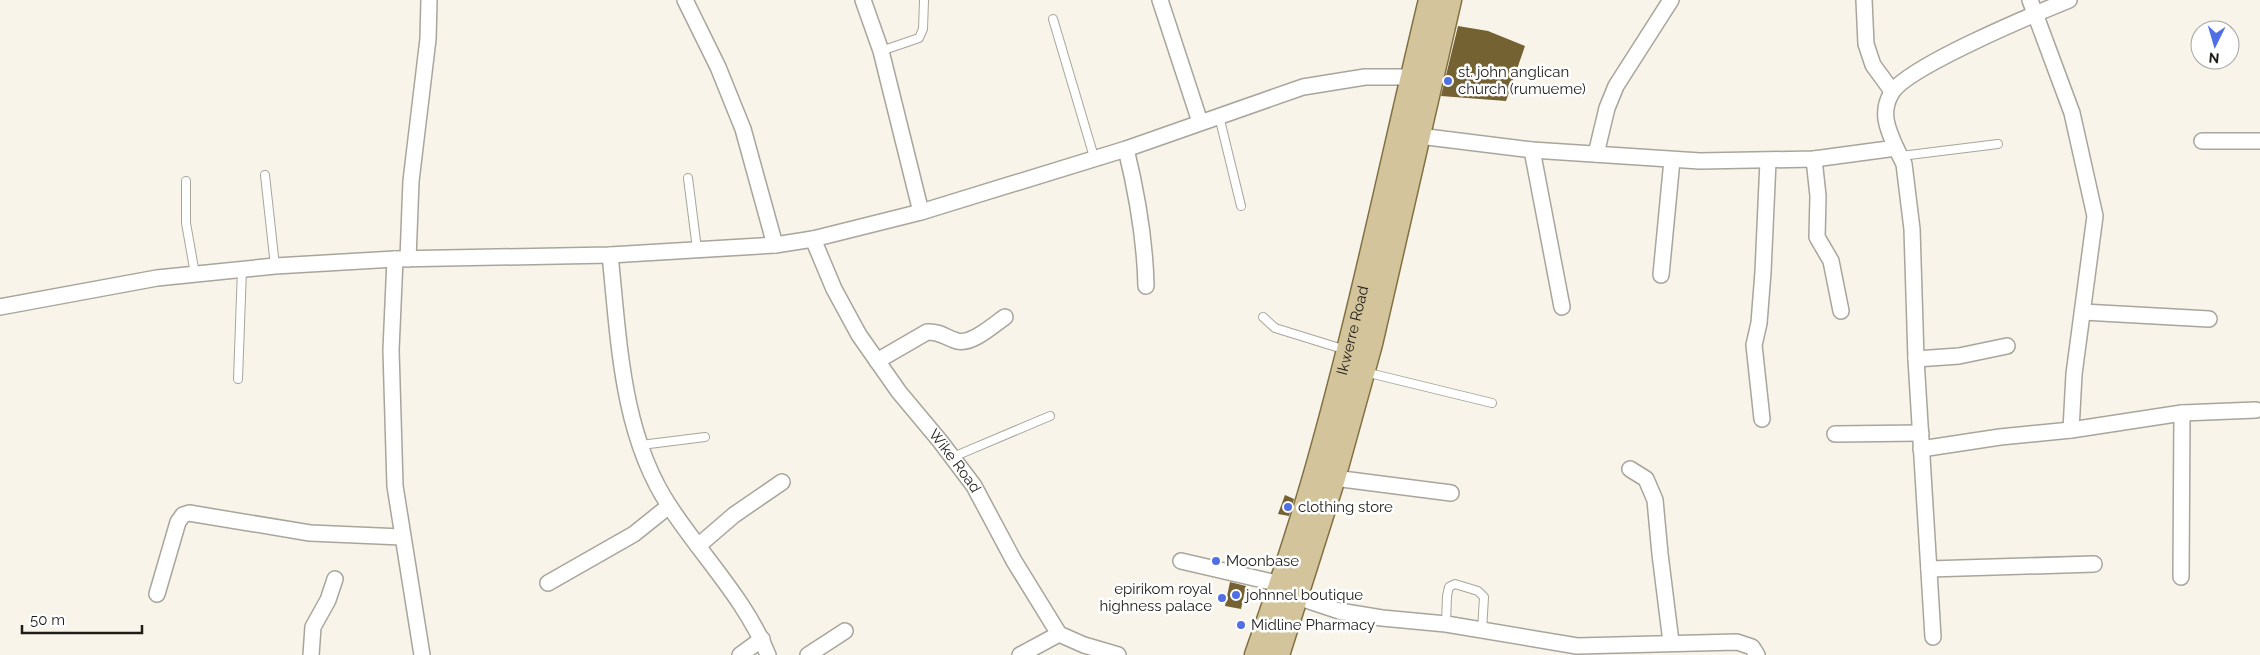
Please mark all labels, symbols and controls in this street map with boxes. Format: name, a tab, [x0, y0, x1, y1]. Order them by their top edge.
north arrow	[2190, 20, 2240, 70]
text: N	[2208, 50, 2220, 66]
place label: st. john anglican church (rumueme)	[1458, 63, 1586, 98]
marker: st. john anglican church (rumueme)	[1442, 75, 1454, 87]
street label: Ikwerre Road	[1333, 284, 1372, 377]
street label: Wike Road	[925, 425, 985, 496]
place label: clothing store	[1298, 498, 1393, 516]
marker: clothing store	[1282, 501, 1294, 513]
place label: Moonbase	[1226, 552, 1299, 570]
marker: Moonbase	[1210, 555, 1222, 567]
place label: epirikom royal highness palace	[1099, 580, 1213, 615]
place label: johnnel boutique	[1244, 586, 1363, 604]
marker: johnnel boutique	[1230, 589, 1242, 601]
marker: epirikom royal highness palace	[1216, 592, 1228, 604]
scale bar	[22, 602, 142, 634]
text: 50 m	[30, 611, 65, 629]
place label: Midline Pharmacy	[1251, 616, 1375, 634]
marker: Midline Pharmacy	[1235, 619, 1247, 631]

